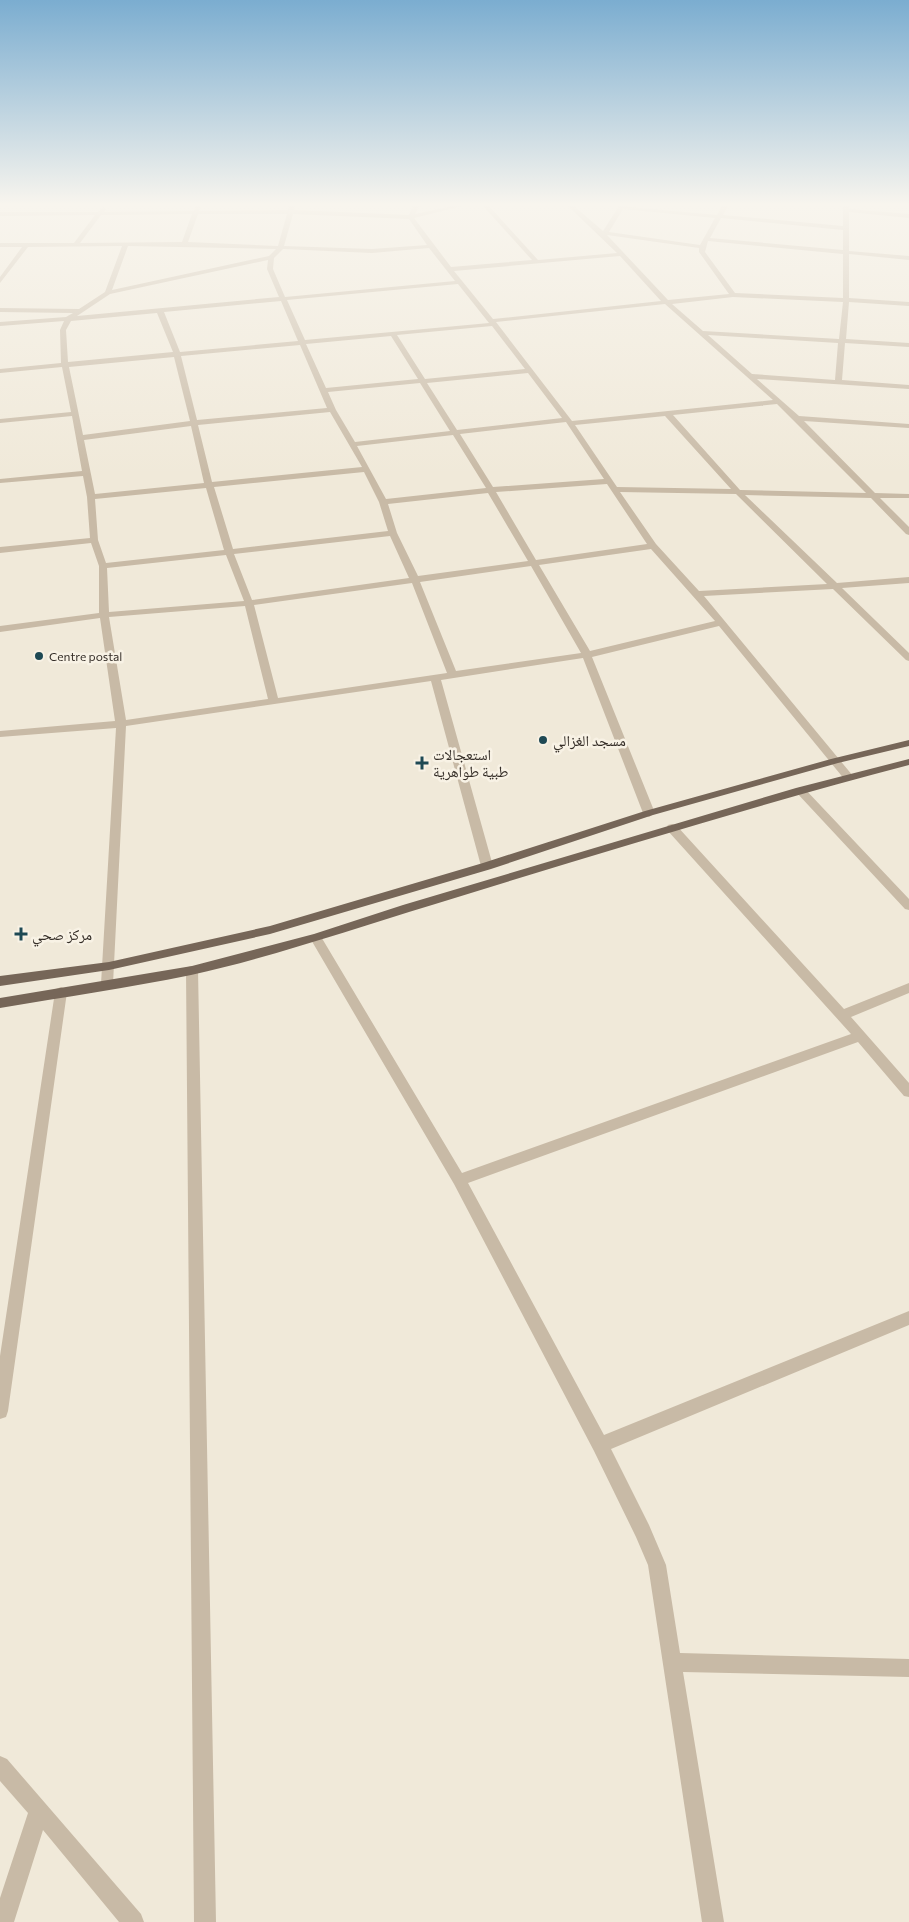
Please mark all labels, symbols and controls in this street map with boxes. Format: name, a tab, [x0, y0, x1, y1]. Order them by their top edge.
place label: Centre postal	[49, 649, 122, 663]
marker: Centre postal	[33, 650, 45, 662]
place label: مسجد الغزالي	[553, 731, 626, 753]
marker: مسجد الغزالي	[537, 734, 549, 746]
place label: استعجالات طبية طواهرية	[433, 745, 509, 781]
marker: استعجالات طبية طواهرية	[415, 756, 429, 770]
place label: مركز صحي	[32, 925, 92, 947]
marker: مركز صحي	[14, 927, 28, 941]

